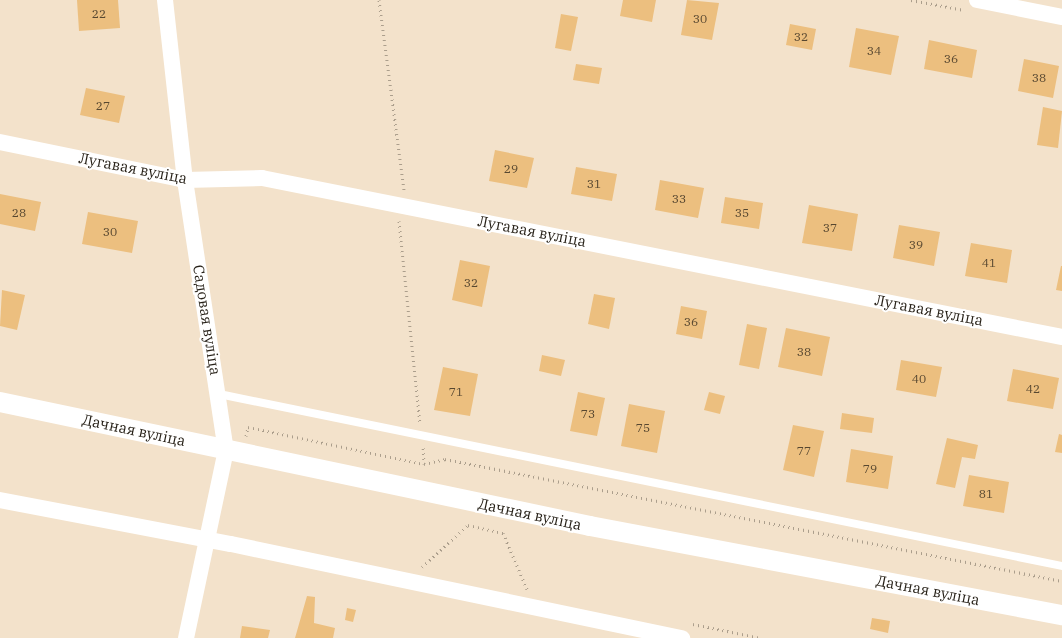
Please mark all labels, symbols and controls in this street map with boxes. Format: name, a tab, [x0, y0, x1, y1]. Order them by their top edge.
house number: 22	[92, 7, 106, 21]
house number: 30	[693, 12, 707, 26]
house number: 32	[794, 30, 808, 44]
house number: 34	[867, 44, 881, 58]
house number: 36	[944, 52, 958, 66]
house number: 38	[1032, 71, 1046, 85]
house number: 27	[96, 99, 110, 113]
street label: Лугавая вуліца	[77, 149, 189, 187]
house number: 29	[504, 162, 518, 176]
house number: 31	[587, 177, 601, 191]
house number: 33	[672, 192, 686, 206]
house number: 28	[12, 206, 26, 220]
house number: 35	[735, 206, 749, 220]
street label: Лугавая вуліца	[476, 212, 588, 250]
house number: 37	[823, 221, 837, 235]
house number: 30	[103, 225, 117, 239]
house number: 39	[909, 238, 923, 252]
house number: 41	[982, 256, 996, 270]
street label: Садовая вуліца	[189, 263, 225, 377]
house number: 32	[464, 276, 478, 290]
street label: Лугавая вуліца	[873, 291, 985, 329]
house number: 36	[684, 315, 698, 329]
house number: 38	[797, 345, 811, 359]
house number: 40	[912, 372, 926, 386]
house number: 42	[1026, 382, 1040, 396]
house number: 71	[449, 385, 463, 399]
house number: 73	[581, 407, 595, 421]
street label: Дачная вуліца	[81, 410, 187, 450]
house number: 75	[636, 421, 650, 435]
house number: 77	[797, 444, 811, 458]
house number: 79	[863, 462, 877, 476]
house number: 81	[979, 487, 993, 501]
street label: Дачная вуліца	[477, 494, 583, 534]
street label: Дачная вуліца	[875, 571, 981, 609]

